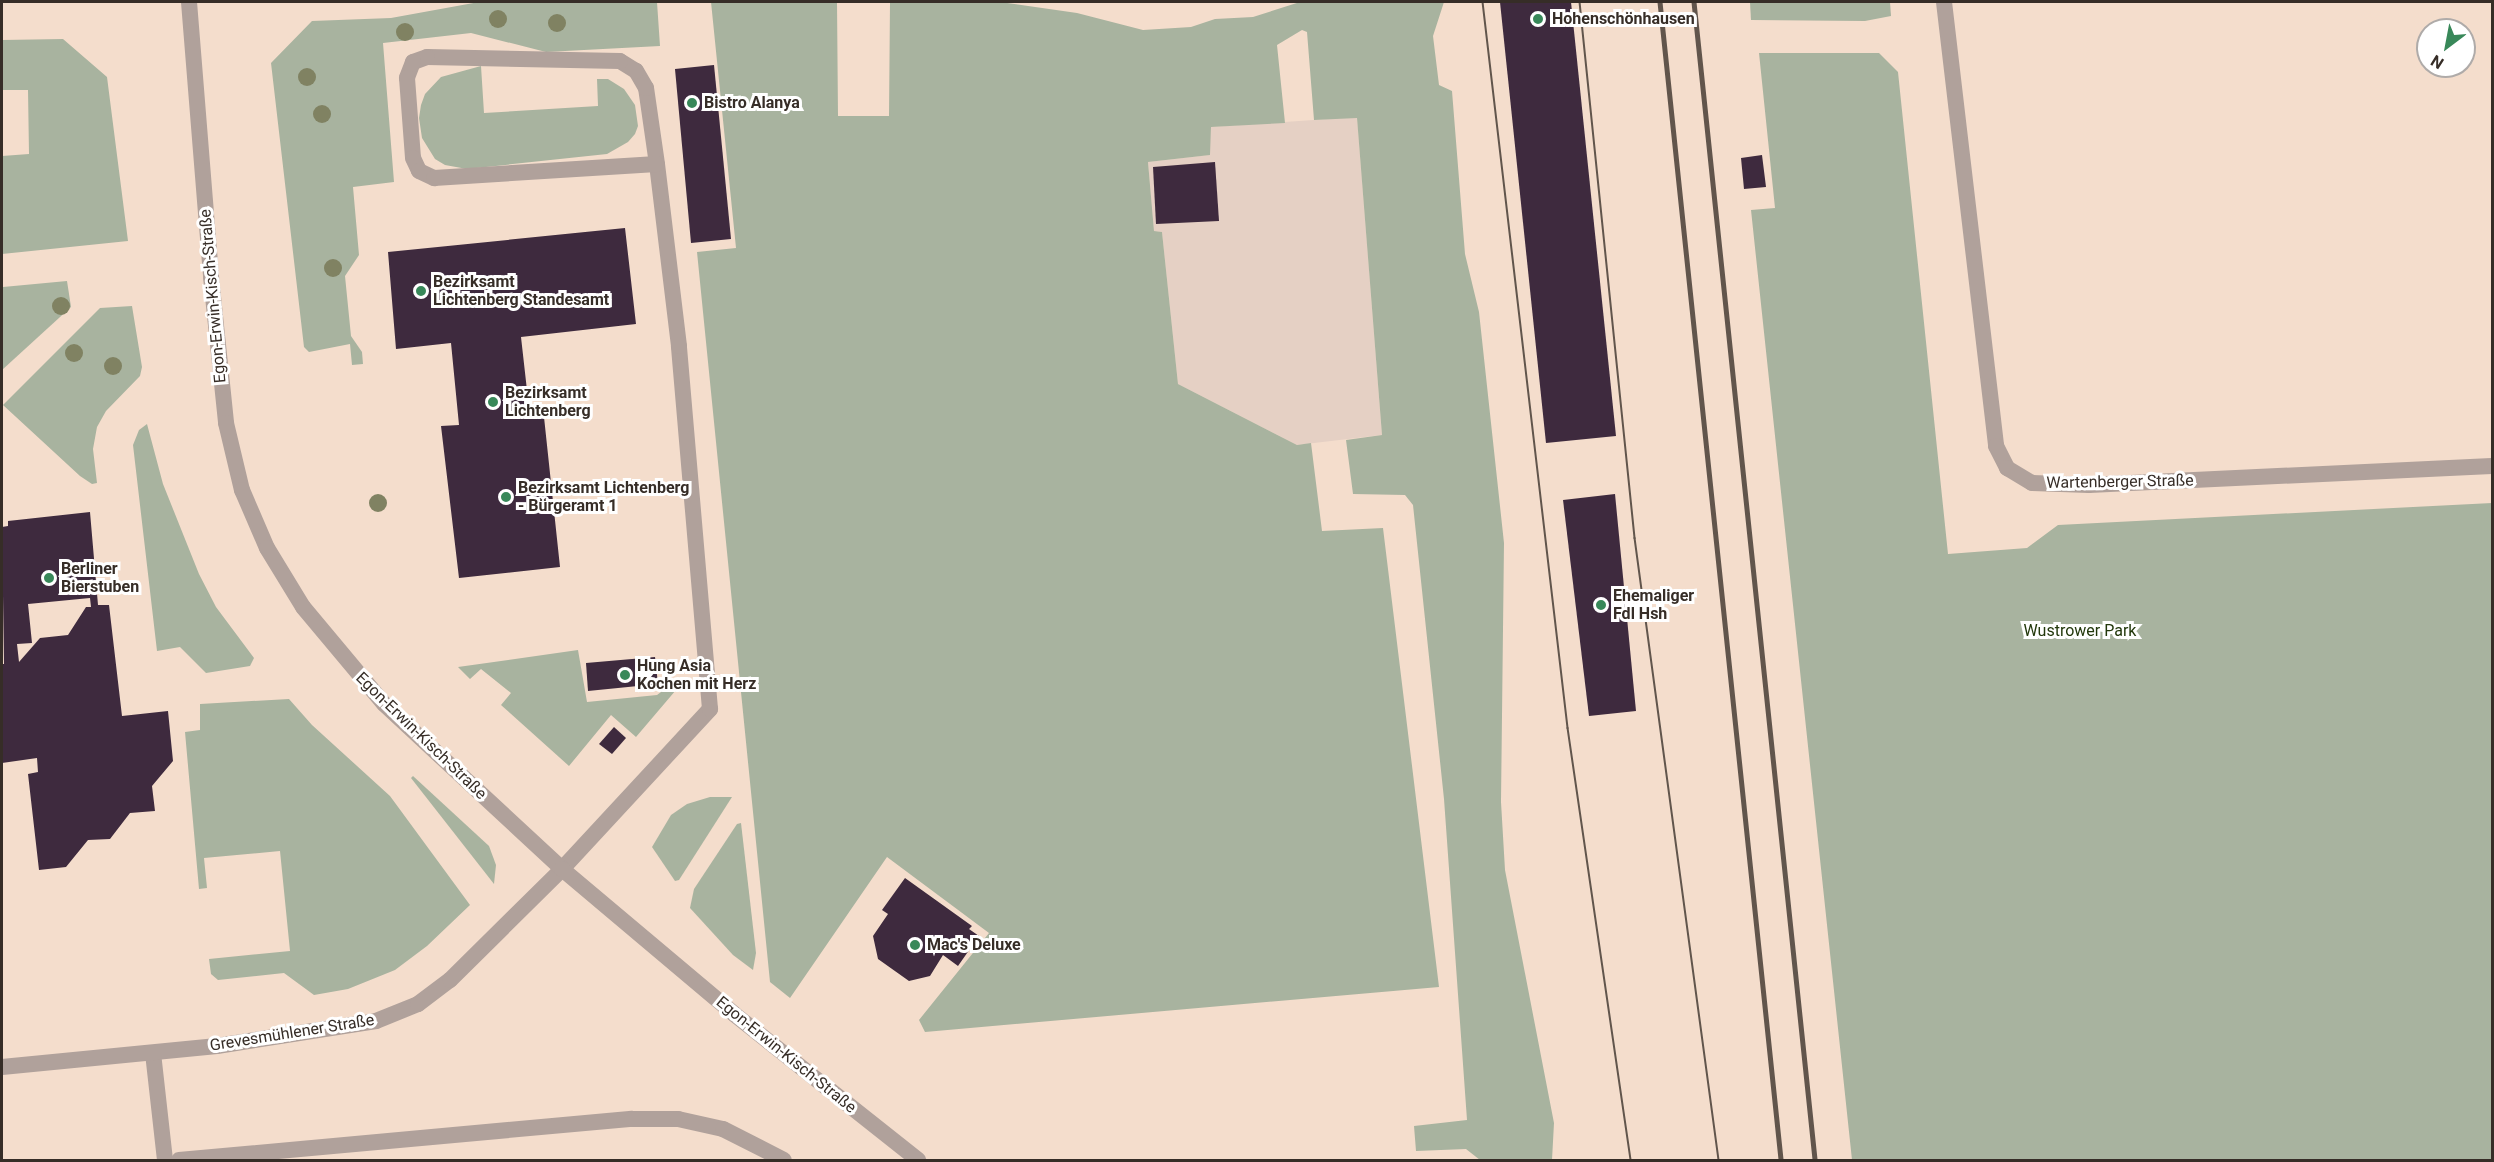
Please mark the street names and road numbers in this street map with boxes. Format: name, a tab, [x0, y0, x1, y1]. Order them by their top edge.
street label: Egon-Erwin-Kisch-Straße	[196, 208, 230, 384]
street label: Wartenberger Straße	[2046, 471, 2194, 493]
street label: Egon-Erwin-Kisch-Straße	[352, 668, 490, 804]
street label: Egon-Erwin-Kisch-Straße	[712, 993, 860, 1117]
street label: Grevesmühlener Straße	[208, 1011, 376, 1055]

